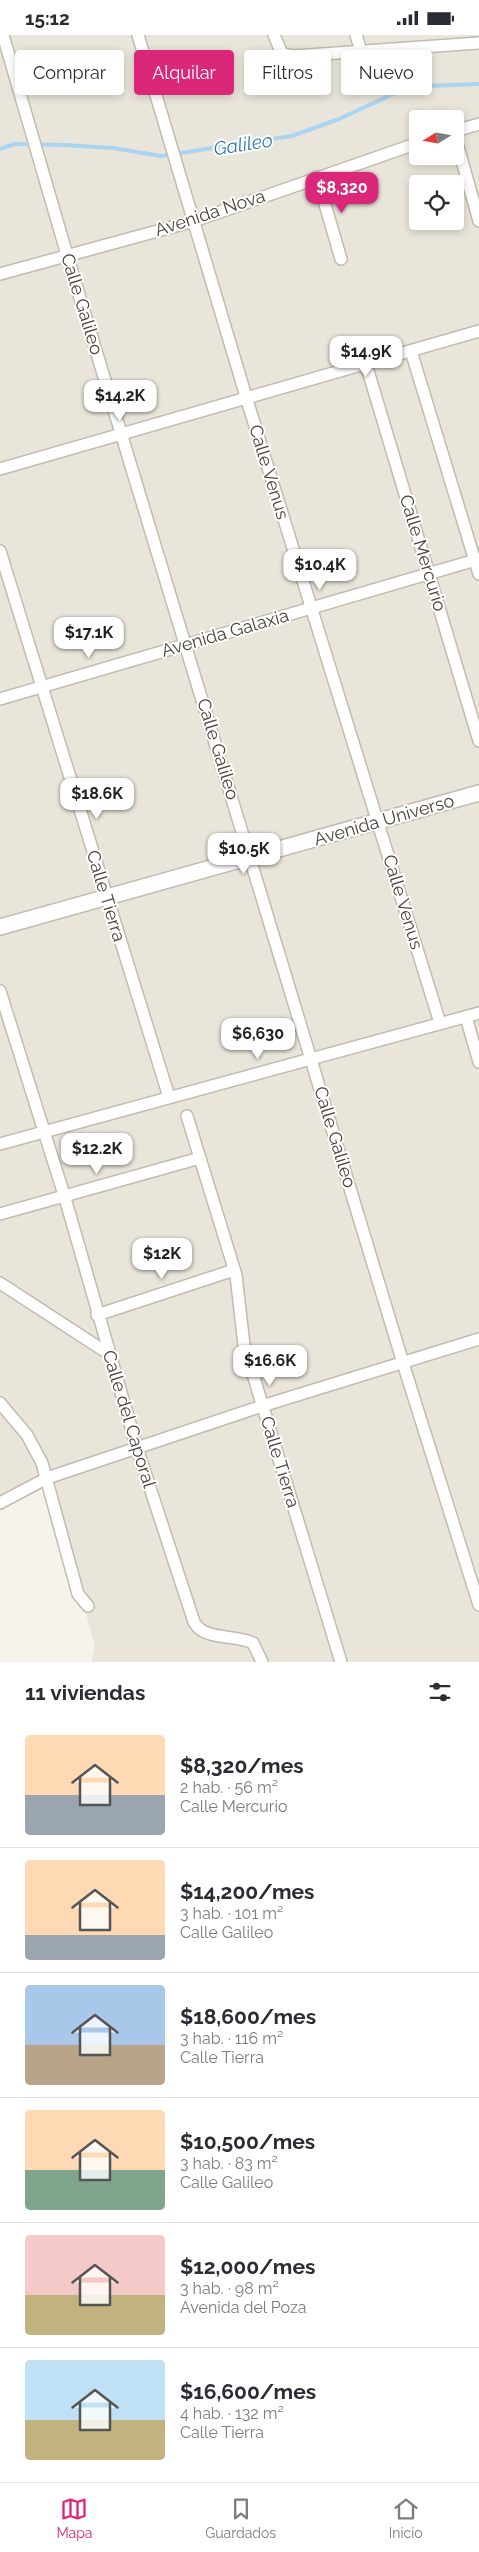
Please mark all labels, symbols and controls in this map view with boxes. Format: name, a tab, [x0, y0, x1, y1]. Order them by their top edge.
text: 15:12	[25, 7, 70, 29]
chip: Comprar	[15, 50, 124, 95]
chip: Alquilar	[134, 50, 234, 95]
chip: Filtros	[244, 50, 331, 95]
chip: Nuevo	[341, 50, 432, 95]
north arrow	[409, 110, 464, 165]
map controls	[409, 110, 464, 230]
water label: Galileo	[212, 128, 274, 160]
pin: $8,320	[301, 171, 383, 214]
button: locate	[409, 175, 464, 230]
text: $8,320	[316, 178, 368, 197]
street label: Avenida Nova	[152, 185, 268, 240]
street label: Calle Galileo	[57, 251, 108, 357]
pin: $14.9K	[325, 335, 407, 378]
text: $14.9K	[341, 342, 391, 361]
pin: $14.2K	[79, 379, 161, 422]
text: $14.2K	[95, 386, 145, 405]
street label: Calle Venus	[245, 422, 294, 522]
street label: Calle Mercurio	[396, 492, 451, 614]
pin: $10.4K	[279, 549, 361, 591]
text: $10.4K	[294, 555, 346, 574]
street label: Avenida Galaxia	[159, 604, 291, 661]
pin: $17.1K	[48, 617, 130, 659]
text: $17.1K	[65, 623, 113, 642]
street label: Calle Galileo	[193, 696, 244, 802]
pin: $18.6K	[56, 777, 138, 820]
text: $18.6K	[71, 784, 123, 803]
street label: Avenida Universo	[311, 789, 457, 850]
pin: $10.5K	[203, 833, 285, 875]
text: $10.5K	[218, 839, 270, 858]
street label: Calle Tierra	[83, 848, 130, 944]
street label: Calle Venus	[379, 852, 428, 952]
pin: $6,630	[217, 1017, 299, 1060]
text: $6,630	[232, 1024, 284, 1043]
street label: Calle Galileo	[310, 1084, 361, 1190]
pin: $12.2K	[56, 1133, 138, 1175]
text: $12.2K	[72, 1139, 122, 1158]
pin: $12K	[132, 1237, 192, 1280]
text: $12K	[143, 1244, 181, 1263]
pin: $16.6K	[229, 1345, 311, 1387]
street label: Calle del Caporal	[99, 1348, 160, 1490]
text: $16.6K	[244, 1351, 296, 1370]
street label: Calle Tierra	[257, 1414, 304, 1510]
icon: filters	[426, 1678, 454, 1706]
text: 11 viviendas	[25, 1680, 145, 1705]
text: $8,320/mes	[180, 1753, 304, 1778]
icon: home	[65, 1755, 125, 1815]
text: 2 hab. · 56 m²	[180, 1778, 278, 1797]
text: Calle Mercurio	[180, 1797, 287, 1816]
text: $14,200/mes	[180, 1879, 314, 1904]
icon: home	[65, 1880, 125, 1940]
text: 3 hab. · 101 m²	[180, 1904, 283, 1923]
text: Calle Galileo	[180, 1923, 273, 1942]
text: $18,600/mes	[180, 2004, 316, 2029]
icon: home	[65, 2005, 125, 2065]
text: 3 hab. · 116 m²	[180, 2029, 283, 2048]
text: Calle Tierra	[180, 2048, 264, 2067]
text: $10,500/mes	[180, 2129, 315, 2154]
icon: home	[65, 2130, 125, 2190]
text: 3 hab. · 83 m²	[180, 2154, 278, 2173]
text: Calle Galileo	[180, 2173, 273, 2192]
text: $12,000/mes	[180, 2254, 315, 2279]
icon: home	[65, 2255, 125, 2315]
text: 3 hab. · 98 m²	[180, 2279, 279, 2298]
text: Avenida del Poza	[180, 2298, 307, 2317]
text: $16,600/mes	[180, 2379, 316, 2404]
icon: home	[65, 2380, 125, 2440]
text: 4 hab. · 132 m²	[180, 2404, 284, 2423]
text: Calle Tierra	[180, 2423, 264, 2442]
tab: Mapa	[56, 2495, 92, 2541]
tab: Guardados	[205, 2495, 276, 2541]
tab: Inicio	[389, 2495, 423, 2541]

